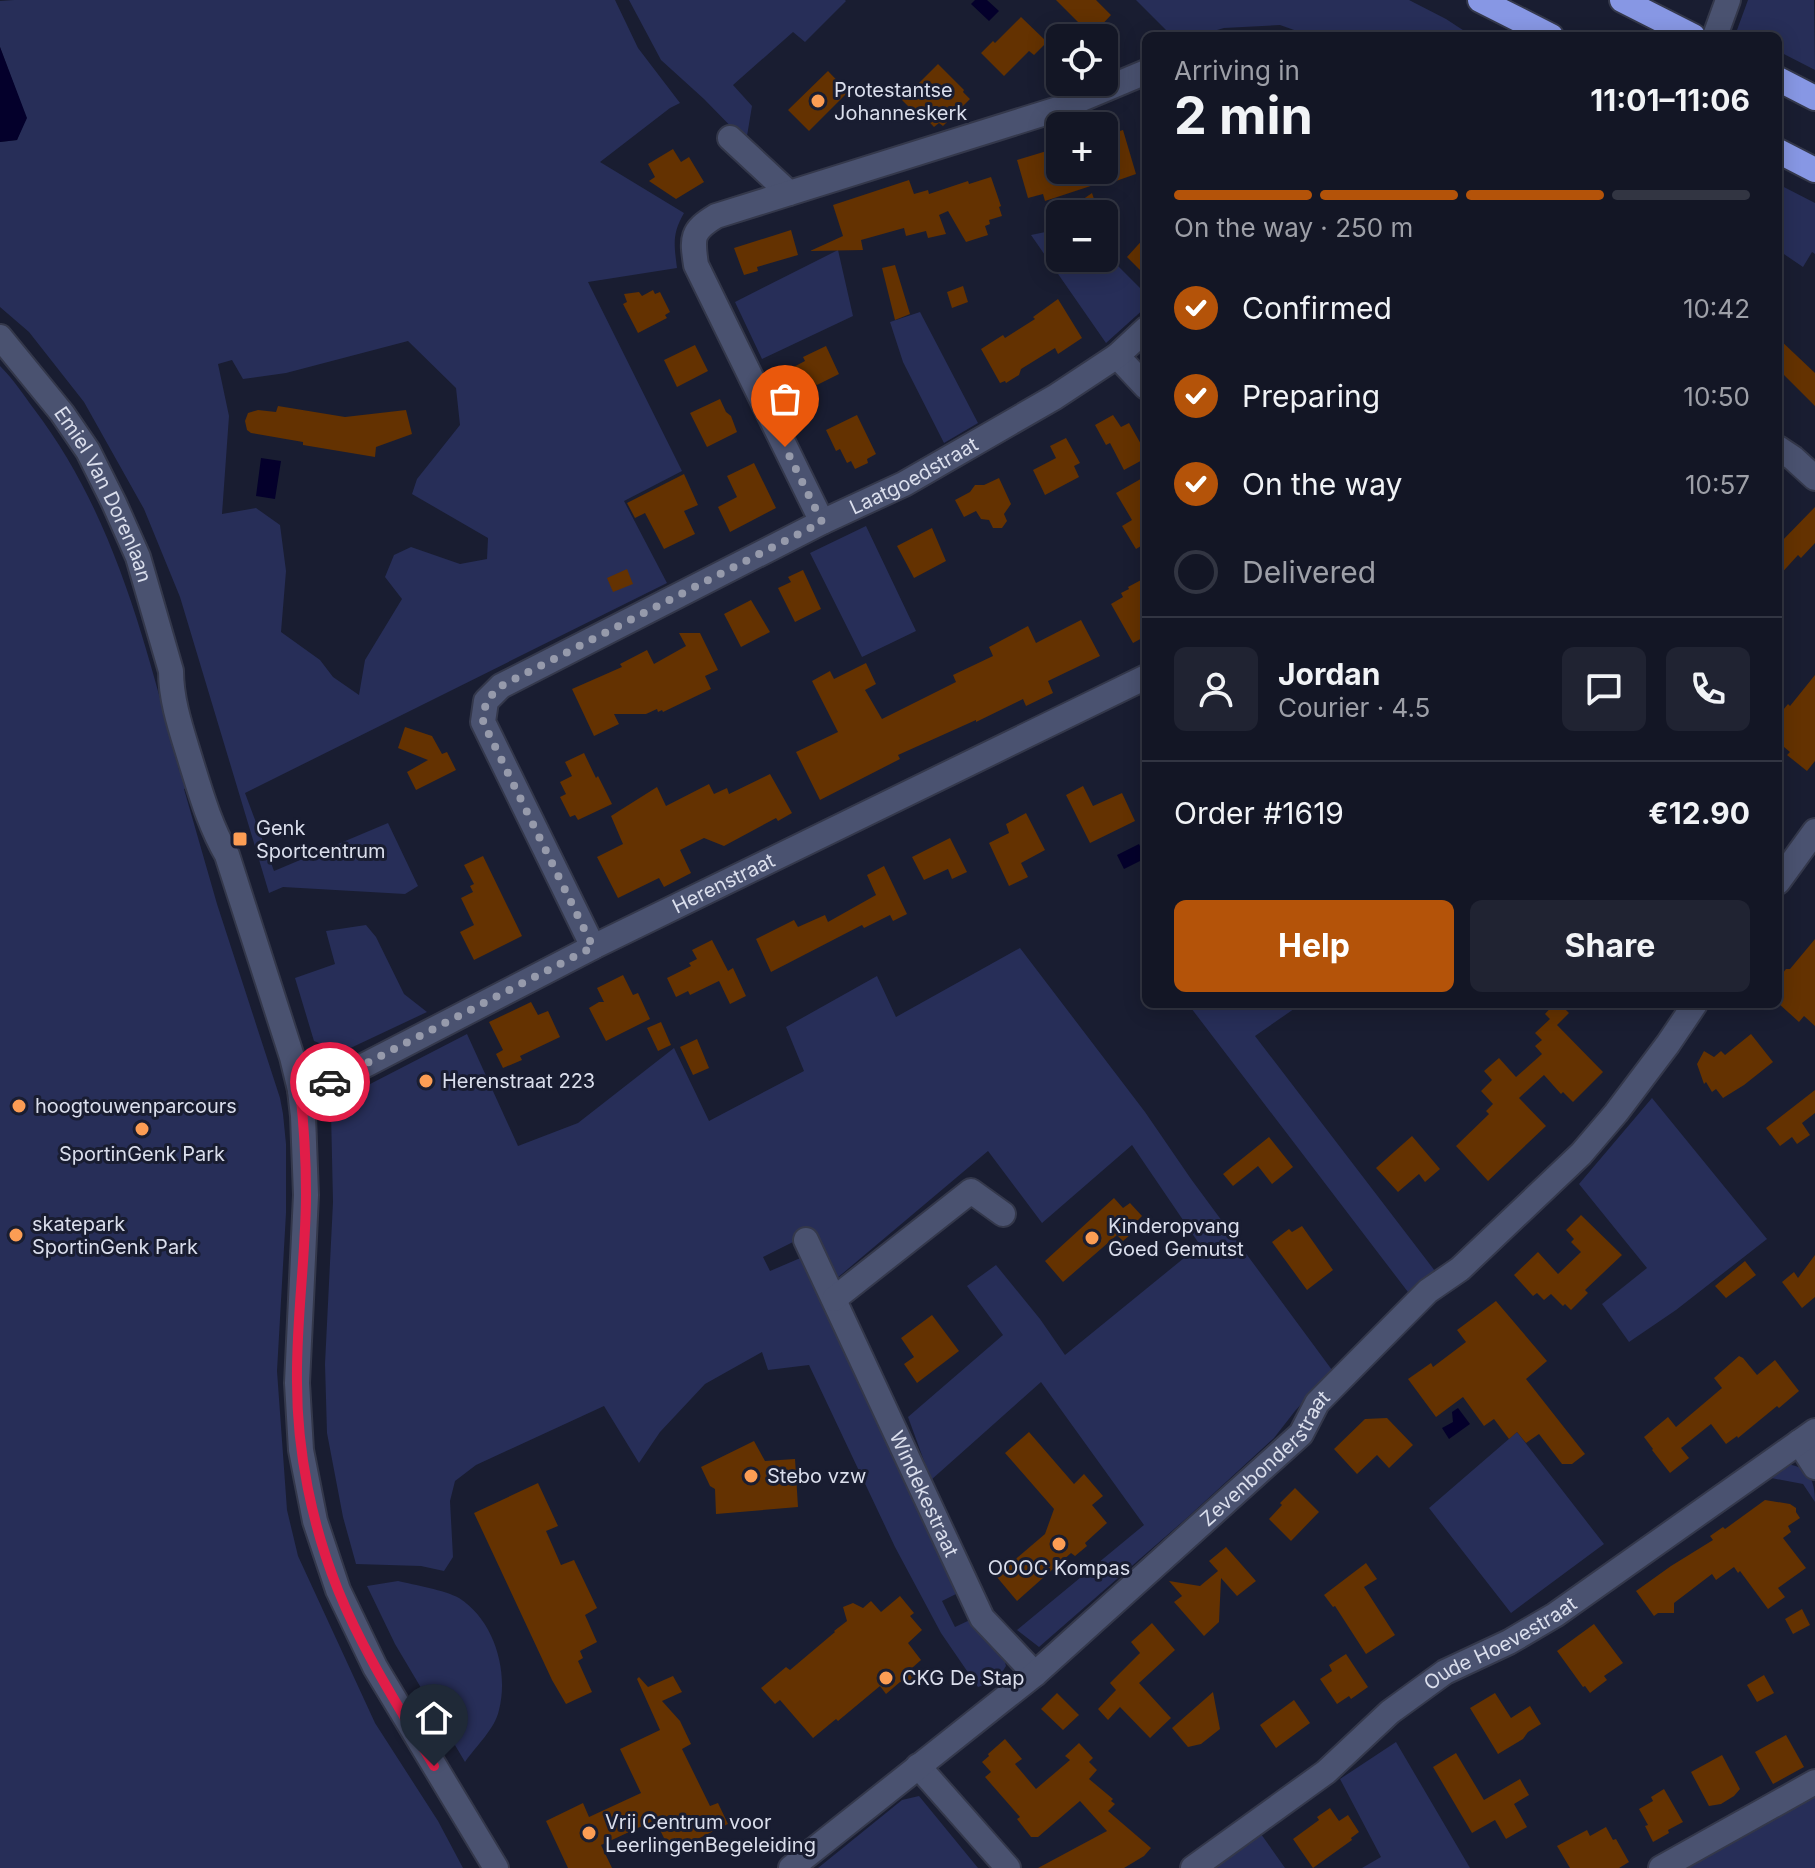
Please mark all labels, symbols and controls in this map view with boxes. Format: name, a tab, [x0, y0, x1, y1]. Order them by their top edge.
map controls	[1046, 24, 1118, 272]
button: locate	[1046, 24, 1118, 96]
text: Arriving in	[1174, 55, 1300, 86]
place label: Protestantse Johanneskerk	[834, 78, 967, 125]
text: 11:01–11:06	[1590, 82, 1750, 118]
text: 2 min	[1174, 84, 1313, 147]
marker: Protestantse Johanneskerk	[809, 92, 827, 110]
button: +	[1046, 112, 1118, 184]
button: −	[1046, 200, 1118, 272]
text: On the way · 250 m	[1174, 212, 1413, 243]
icon: check	[1174, 286, 1218, 330]
text: Confirmed	[1242, 290, 1392, 326]
text: 10:42	[1683, 293, 1750, 324]
pin	[751, 365, 819, 447]
icon: check	[1174, 374, 1218, 418]
icon: bag	[763, 377, 807, 421]
text: Preparing	[1242, 378, 1380, 414]
text: 10:50	[1683, 381, 1750, 412]
street label: Emiel Van Dorenlaan	[49, 402, 157, 585]
street label: Laatgoedstraat	[846, 432, 983, 520]
icon: check	[1174, 462, 1218, 506]
text: On the way	[1242, 466, 1402, 502]
text: 10:57	[1685, 469, 1750, 500]
text: Delivered	[1242, 554, 1376, 590]
button: person	[1174, 647, 1258, 731]
button: chat	[1562, 647, 1646, 731]
button: phone	[1666, 647, 1750, 731]
text: Jordan	[1278, 656, 1380, 692]
text: Courier · 4.5	[1278, 692, 1430, 723]
text: Order #1619	[1174, 795, 1344, 831]
text: €12.90	[1648, 795, 1750, 831]
place label: Genk Sportcentrum	[256, 816, 386, 863]
marker: Genk Sportcentrum	[231, 830, 249, 848]
street label: Herenstraat	[668, 848, 779, 918]
button: Help	[1174, 900, 1454, 992]
button: Share	[1470, 900, 1750, 992]
courier	[290, 1042, 370, 1122]
icon: car	[308, 1060, 352, 1104]
place label: Herenstraat 223	[442, 1069, 595, 1093]
marker: Herenstraat 223	[417, 1072, 435, 1090]
place label: hoogtouwenparcours	[35, 1094, 237, 1118]
marker: hoogtouwenparcours	[10, 1097, 28, 1115]
marker: SportinGenk Park	[133, 1120, 151, 1138]
place label: SportinGenk Park	[59, 1142, 225, 1166]
place label: skatepark SportinGenk Park	[32, 1212, 198, 1259]
place label: Kinderopvang Goed Gemutst	[1108, 1214, 1244, 1261]
marker: skatepark SportinGenk Park	[7, 1226, 25, 1244]
marker: Kinderopvang Goed Gemutst	[1083, 1229, 1101, 1247]
street label: Zevenbonderstraat	[1195, 1385, 1335, 1531]
street label: Windekestraat	[885, 1427, 964, 1561]
place label: Stebo vzw	[767, 1464, 866, 1488]
marker: Stebo vzw	[742, 1467, 760, 1485]
marker: OOOC Kompas	[1050, 1535, 1068, 1553]
place label: OOOC Kompas	[988, 1556, 1130, 1580]
street label: Oude Hoevestraat	[1419, 1591, 1582, 1695]
place label: CKG De Stap	[902, 1666, 1025, 1690]
marker: CKG De Stap	[877, 1669, 895, 1687]
pin	[400, 1684, 468, 1766]
icon: home	[412, 1696, 456, 1740]
place label: Vrij Centrum voor LeerlingenBegeleiding	[605, 1810, 816, 1857]
marker: Vrij Centrum voor LeerlingenBegeleiding	[580, 1824, 598, 1842]

